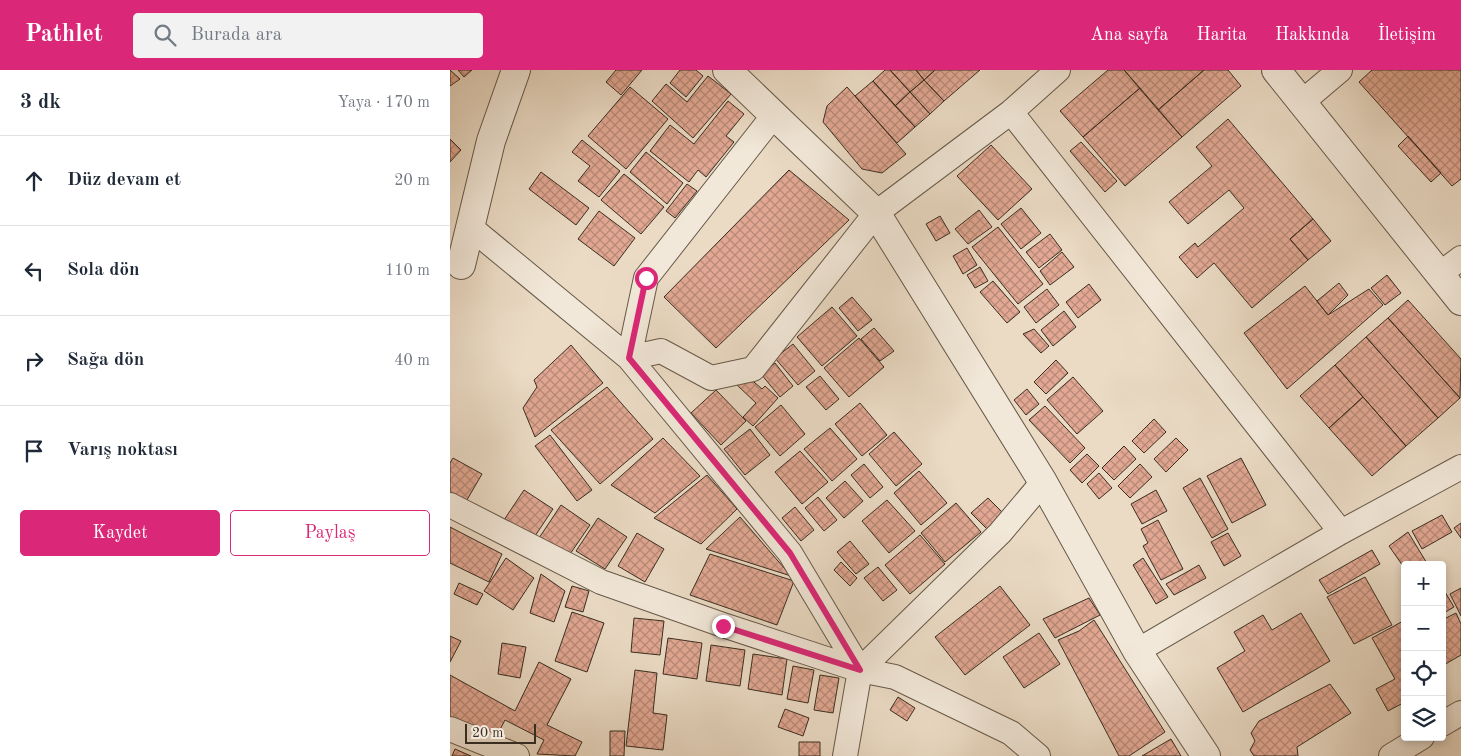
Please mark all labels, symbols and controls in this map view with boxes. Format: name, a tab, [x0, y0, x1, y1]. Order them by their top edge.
search box	[133, 13, 483, 58]
icon: search	[151, 21, 179, 49]
text: Pathlet	[25, 23, 103, 47]
text: Burada ara	[191, 26, 282, 45]
text: Ana sayfa	[1090, 26, 1168, 44]
text: Harita	[1196, 26, 1247, 44]
text: Hakkında	[1275, 26, 1350, 44]
text: İletişim	[1378, 26, 1436, 44]
text: 3 dk	[20, 92, 61, 113]
text: Yaya · 170 m	[337, 95, 430, 111]
icon: ahead	[20, 167, 48, 195]
text: Düz devam et	[67, 171, 181, 190]
text: 20 m	[394, 173, 430, 189]
icon: left	[20, 257, 48, 285]
text: Sola dön	[67, 261, 140, 280]
text: 110 m	[385, 263, 430, 279]
route start	[635, 267, 658, 290]
icon: right	[20, 347, 48, 375]
text: Sağa dön	[67, 351, 144, 370]
text: 40 m	[394, 353, 430, 369]
icon: arrive	[20, 437, 48, 465]
text: Varış noktası	[67, 441, 178, 460]
button: Kaydet	[20, 510, 220, 556]
button: Paylaş	[230, 510, 430, 556]
map controls	[1401, 561, 1446, 741]
button: +	[1401, 561, 1446, 606]
button: −	[1401, 606, 1446, 651]
route end	[712, 615, 735, 638]
button: locate	[1401, 651, 1446, 696]
button: layers	[1401, 696, 1446, 741]
scale bar	[465, 721, 536, 744]
text: 20 m	[472, 726, 503, 740]

